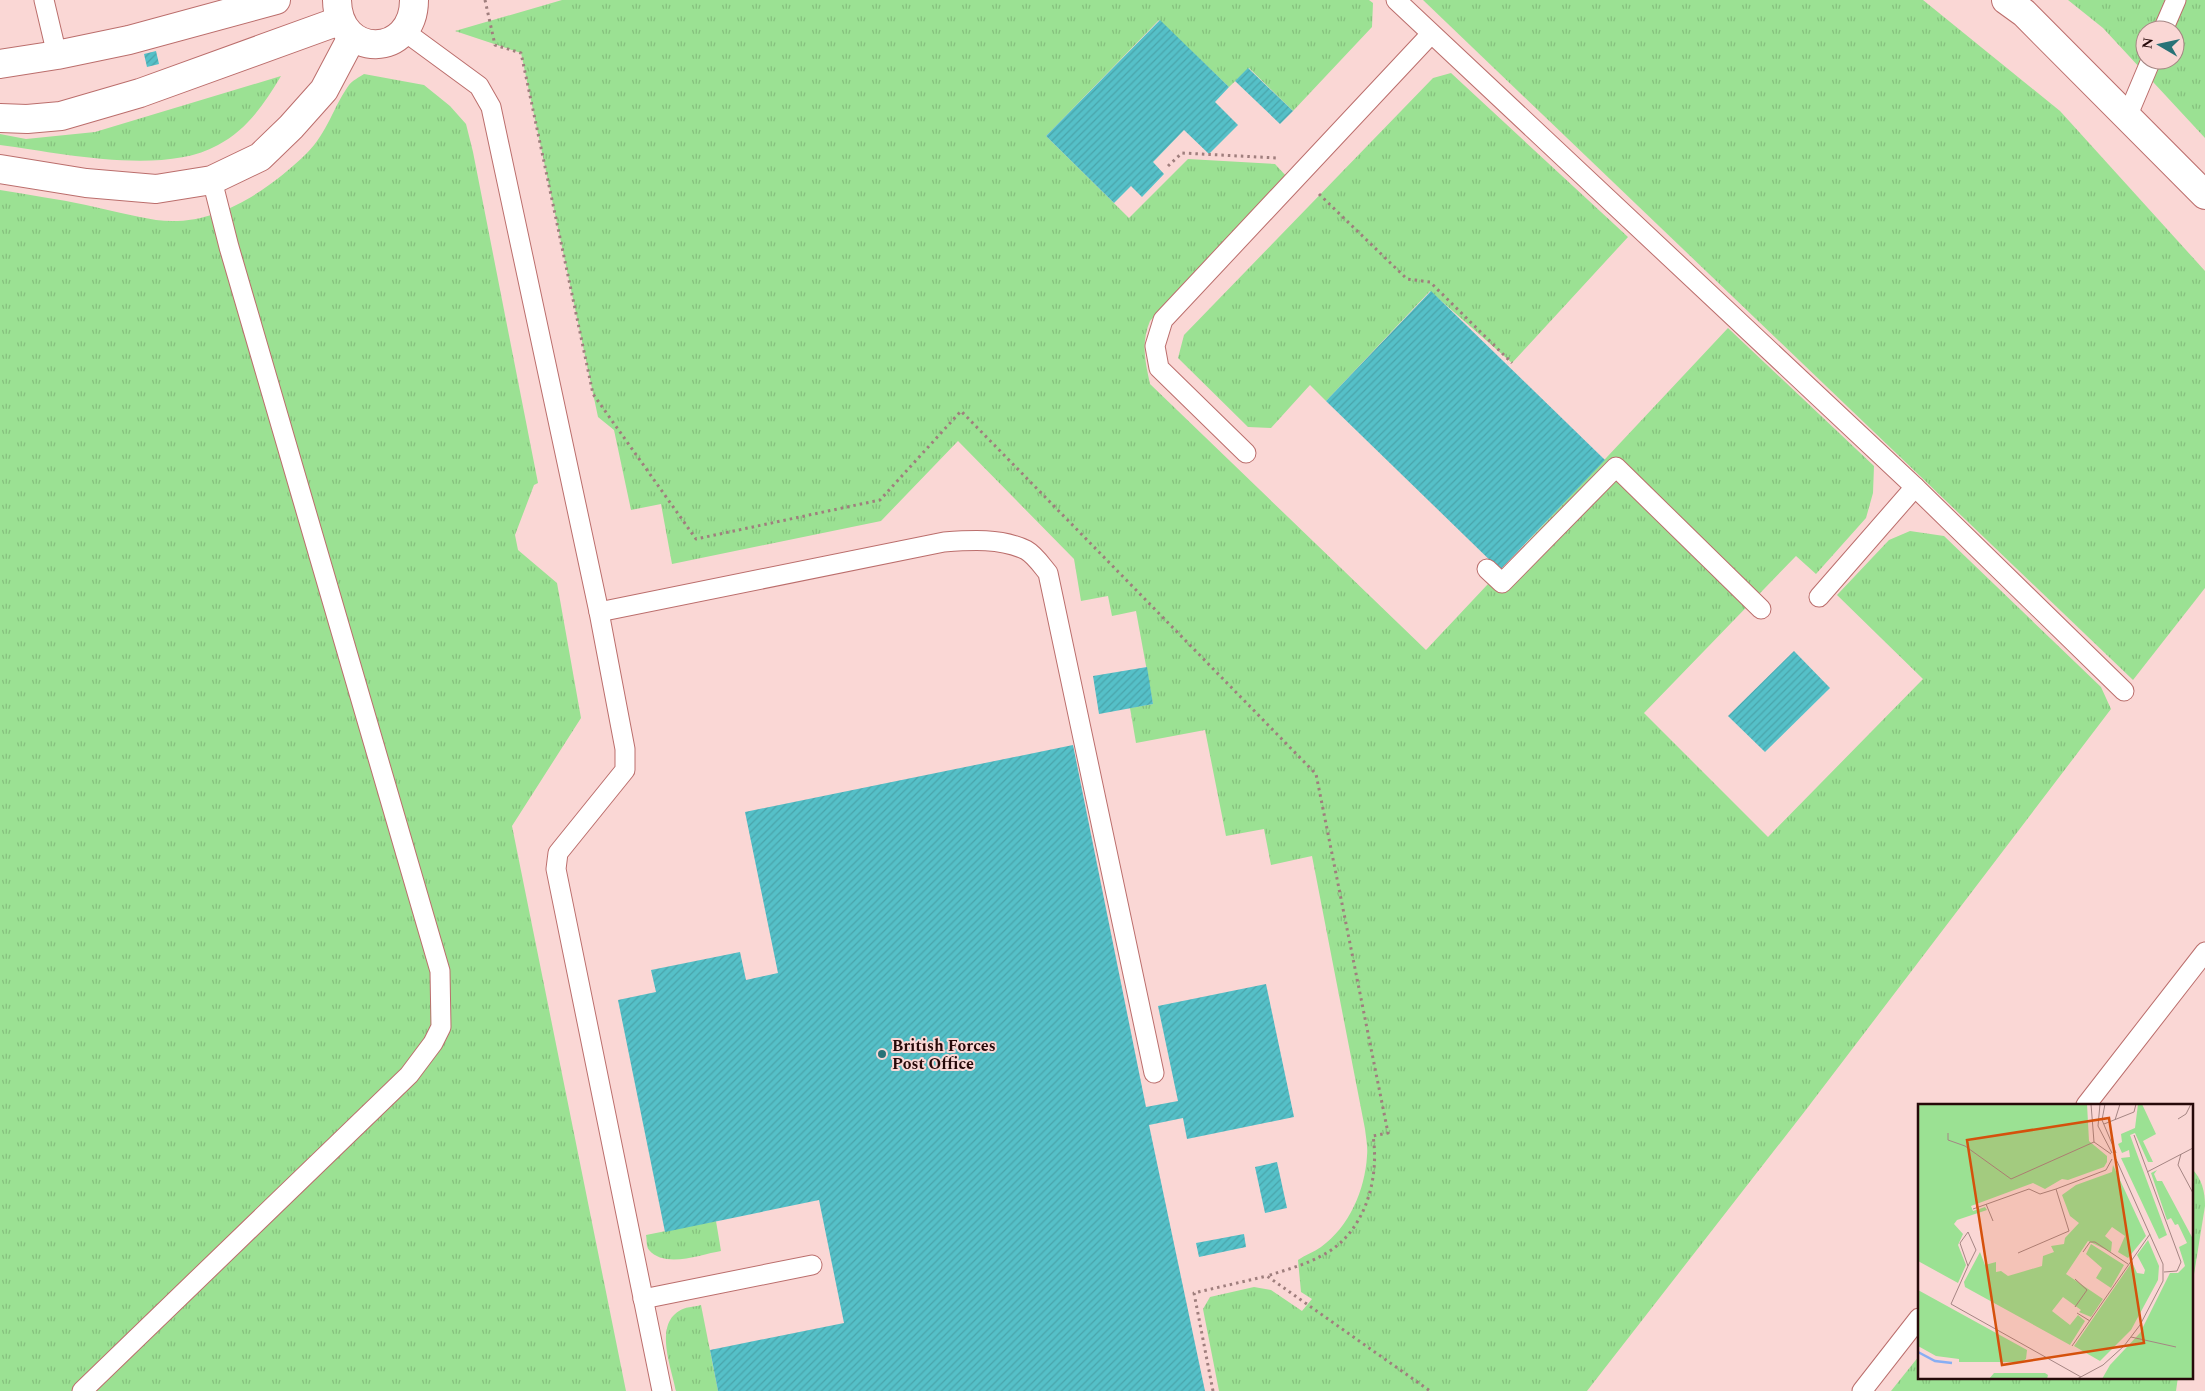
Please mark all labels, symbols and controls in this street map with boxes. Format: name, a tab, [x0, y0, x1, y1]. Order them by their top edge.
north arrow	[2135, 20, 2185, 70]
text: N	[2136, 36, 2159, 50]
place label: British Forces Post Office	[892, 1034, 996, 1076]
marker: British Forces Post Office	[876, 1048, 888, 1060]
inset map	[1918, 1104, 2192, 1378]

